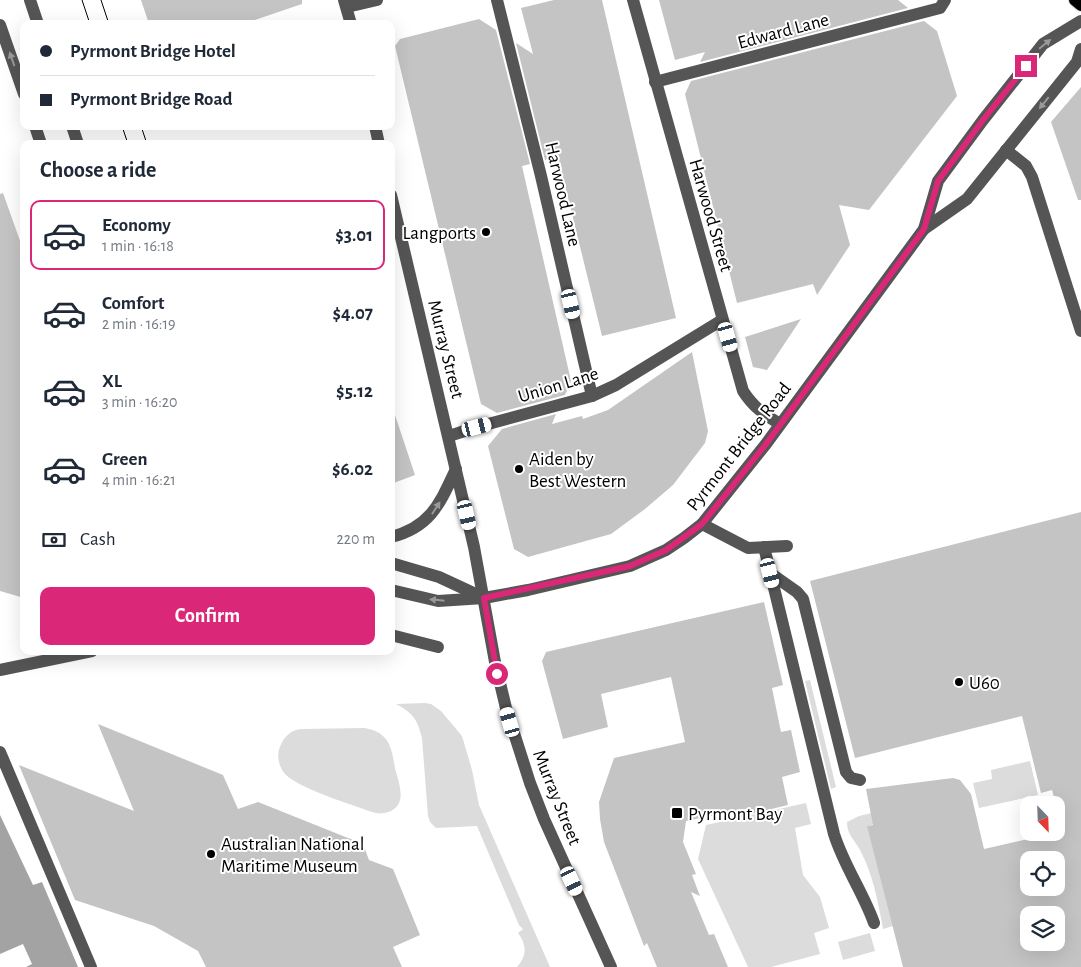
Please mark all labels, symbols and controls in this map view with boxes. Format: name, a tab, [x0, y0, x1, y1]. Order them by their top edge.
street label: Edward Lane	[736, 10, 831, 53]
one-way arrow	[1039, 39, 1052, 50]
text: Pyrmont Bridge Hotel	[70, 42, 236, 61]
one-way arrow	[8, 52, 15, 67]
route end	[1015, 55, 1037, 77]
text: Pyrmont Bridge Road	[70, 90, 233, 109]
one-way arrow	[1038, 96, 1049, 109]
street label: Harwood Lane	[541, 140, 584, 249]
street label: Harwood Street	[685, 157, 736, 274]
text: Choose a ride	[40, 159, 156, 181]
icon: car	[42, 213, 87, 258]
text: Economy	[102, 216, 171, 235]
place label: Langports	[402, 224, 476, 243]
text: $3.01	[335, 226, 373, 245]
marker: Langports	[480, 226, 492, 238]
text: 1 min · 16:18	[102, 238, 174, 254]
car	[560, 288, 581, 320]
icon: car	[42, 291, 87, 336]
text: Comfort	[102, 294, 164, 313]
street label: Murray Street	[424, 298, 467, 401]
text: $4.07	[332, 304, 373, 323]
text: 2 min · 16:19	[102, 316, 176, 332]
car	[716, 321, 739, 353]
street label: Union Lane	[516, 364, 601, 407]
icon: car	[42, 369, 87, 414]
text: XL	[102, 372, 122, 391]
street label: Pyrmont Bridge Road	[683, 379, 795, 515]
text: $5.12	[336, 382, 373, 401]
text: 3 min · 16:20	[102, 394, 178, 410]
car	[460, 416, 493, 438]
icon: car	[42, 447, 87, 492]
text: Green	[102, 450, 148, 469]
place label: Aiden by Best Western	[529, 450, 626, 491]
text: $6.02	[332, 460, 373, 479]
marker: Aiden by Best Western	[513, 463, 525, 475]
text: 4 min · 16:21	[102, 472, 176, 488]
car	[456, 499, 477, 531]
one-way arrow	[431, 502, 440, 515]
icon: cash	[40, 526, 68, 554]
text: Cash	[80, 530, 116, 549]
text: 220 m	[337, 531, 375, 547]
car	[759, 557, 780, 589]
button: Confirm	[40, 587, 375, 645]
one-way arrow	[429, 596, 445, 604]
route start	[486, 663, 508, 685]
place label: U60	[969, 674, 1000, 693]
marker: U60	[953, 676, 965, 688]
car	[498, 706, 521, 738]
street label: Murray Street	[529, 747, 584, 848]
north arrow	[1020, 796, 1065, 841]
map controls	[1020, 796, 1065, 951]
place label: Pyrmont Bay	[688, 805, 782, 824]
marker: Pyrmont Bay	[670, 806, 684, 820]
place label: Australian National Maritime Museum	[221, 835, 364, 876]
marker: Australian National Maritime Museum	[205, 848, 217, 860]
button: locate	[1020, 851, 1065, 896]
car	[558, 864, 585, 898]
button: layers	[1020, 906, 1065, 951]

